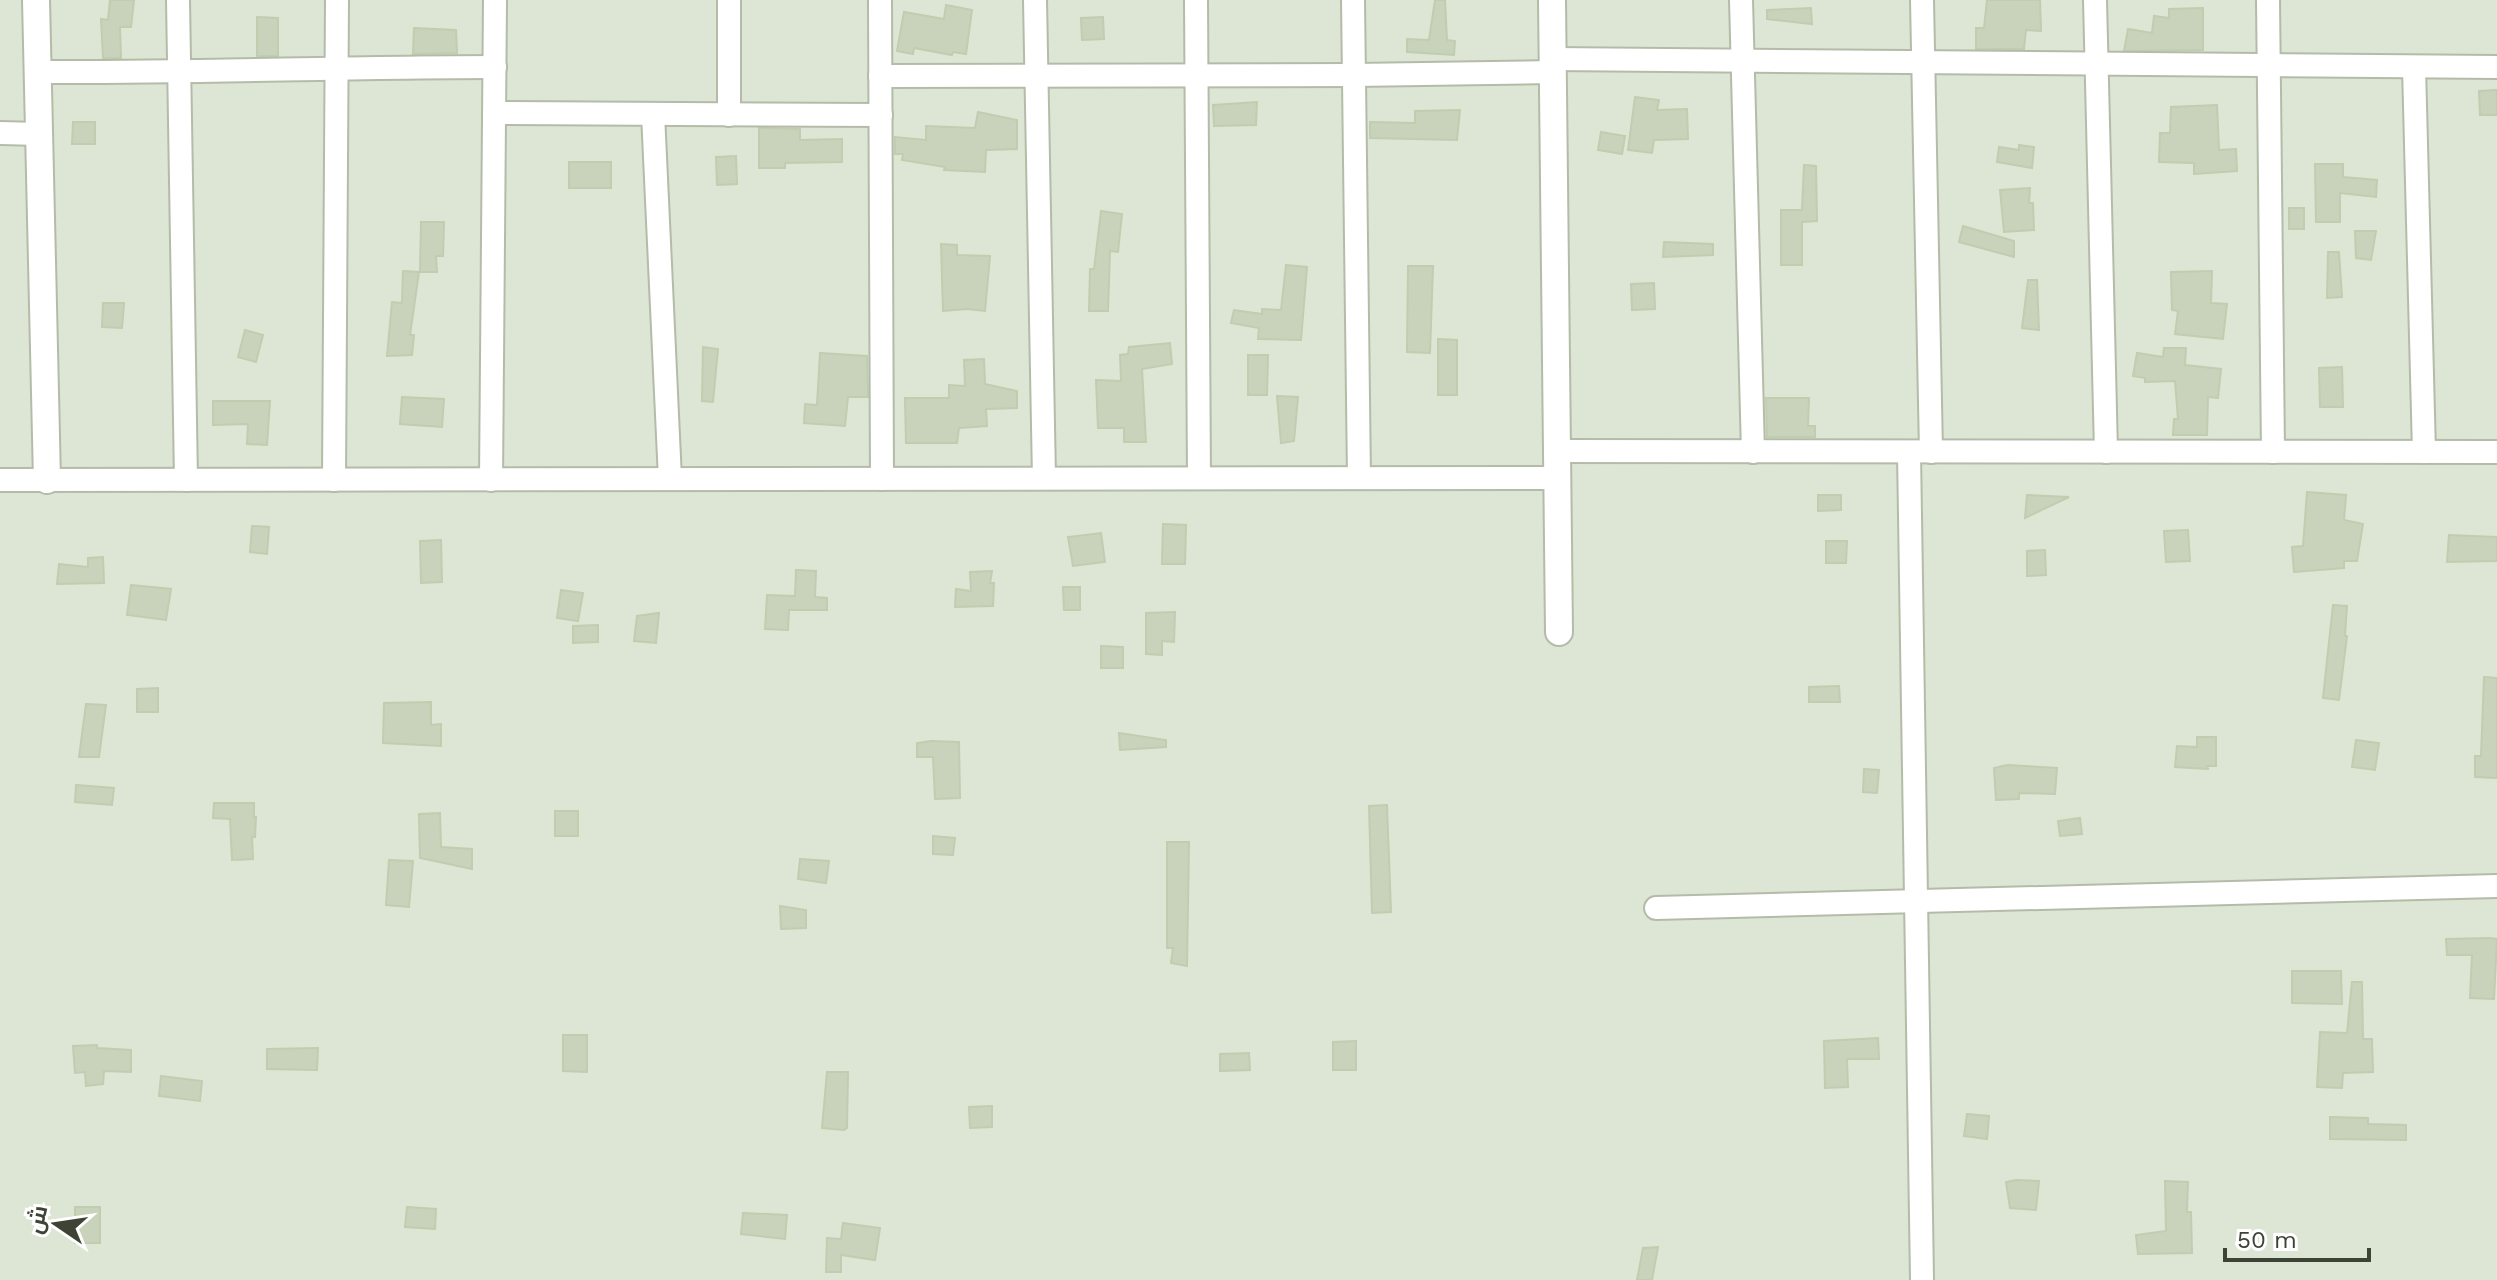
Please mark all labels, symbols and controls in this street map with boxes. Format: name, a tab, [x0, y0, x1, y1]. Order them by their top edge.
north arrow	[16, 1184, 96, 1264]
text: ش	[22, 1203, 53, 1236]
scale bar	[2225, 1212, 2369, 1262]
text: 50 m	[2237, 1226, 2297, 1254]

